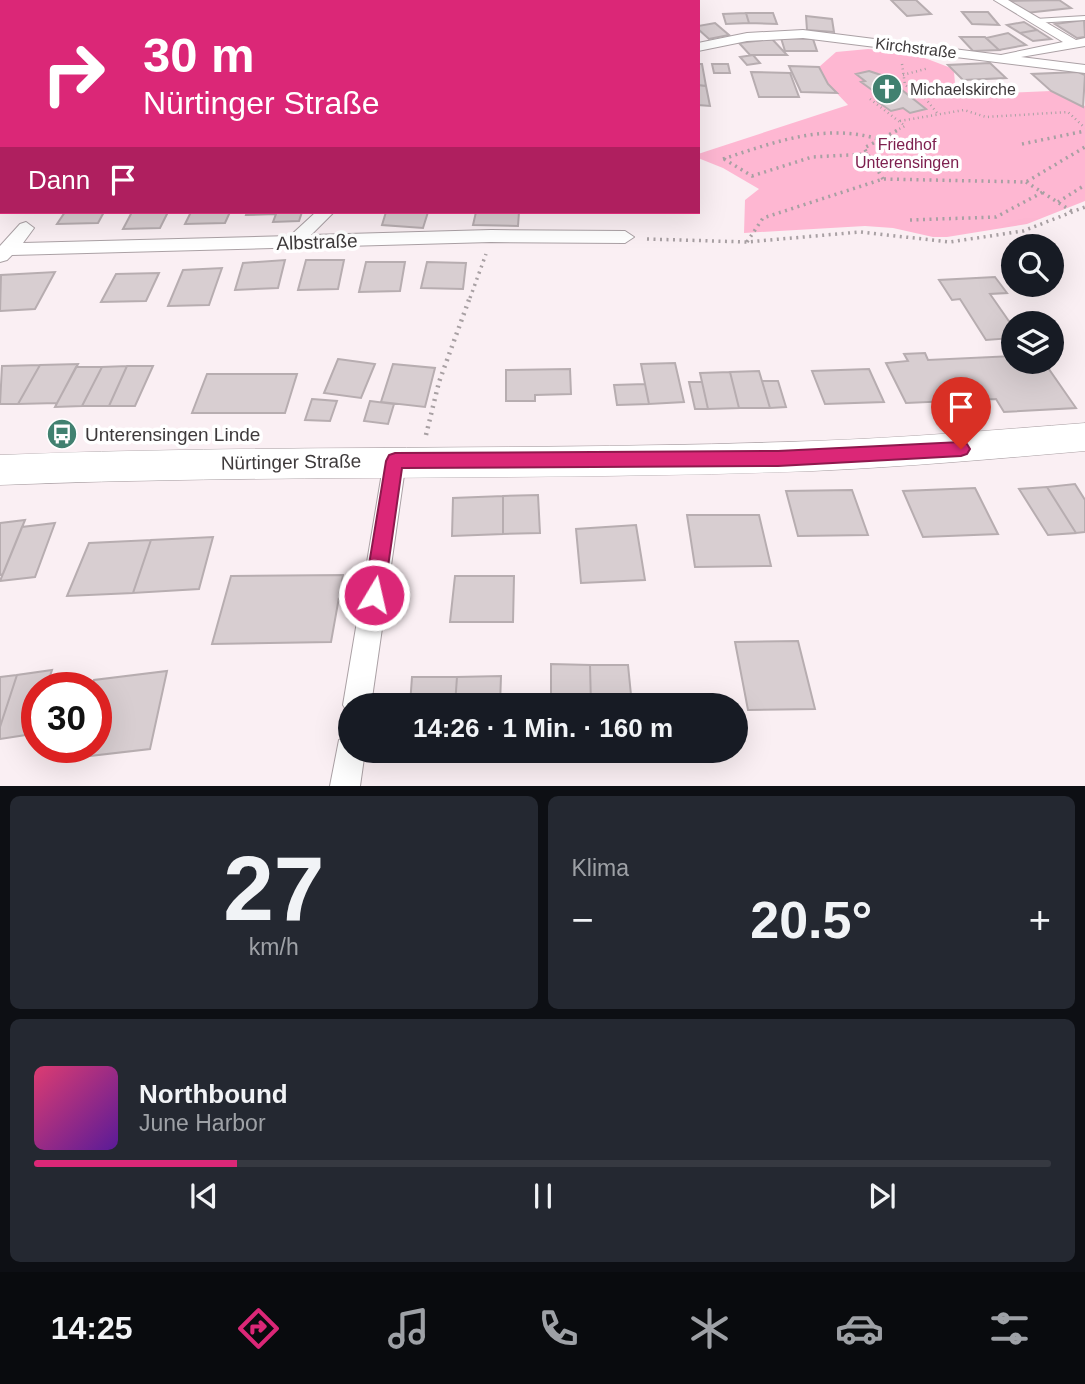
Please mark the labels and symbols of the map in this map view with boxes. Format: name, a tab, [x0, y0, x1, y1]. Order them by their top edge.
street label: Kirchstraße	[874, 35, 958, 61]
church icon: Michaelskirche	[870, 72, 904, 106]
place label: Michaelskirche	[910, 81, 1016, 98]
park label: Friedhof Unterensingen	[855, 136, 959, 171]
street label: Albstraße	[276, 230, 358, 254]
pin	[931, 377, 991, 449]
bus stop icon: Unterensingen Linde	[45, 417, 79, 451]
place label: Unterensingen Linde	[85, 424, 260, 445]
street label: Nürtinger Straße	[221, 450, 361, 474]
position arrow	[337, 558, 411, 632]
speed limit sign: 30	[21, 672, 112, 763]

